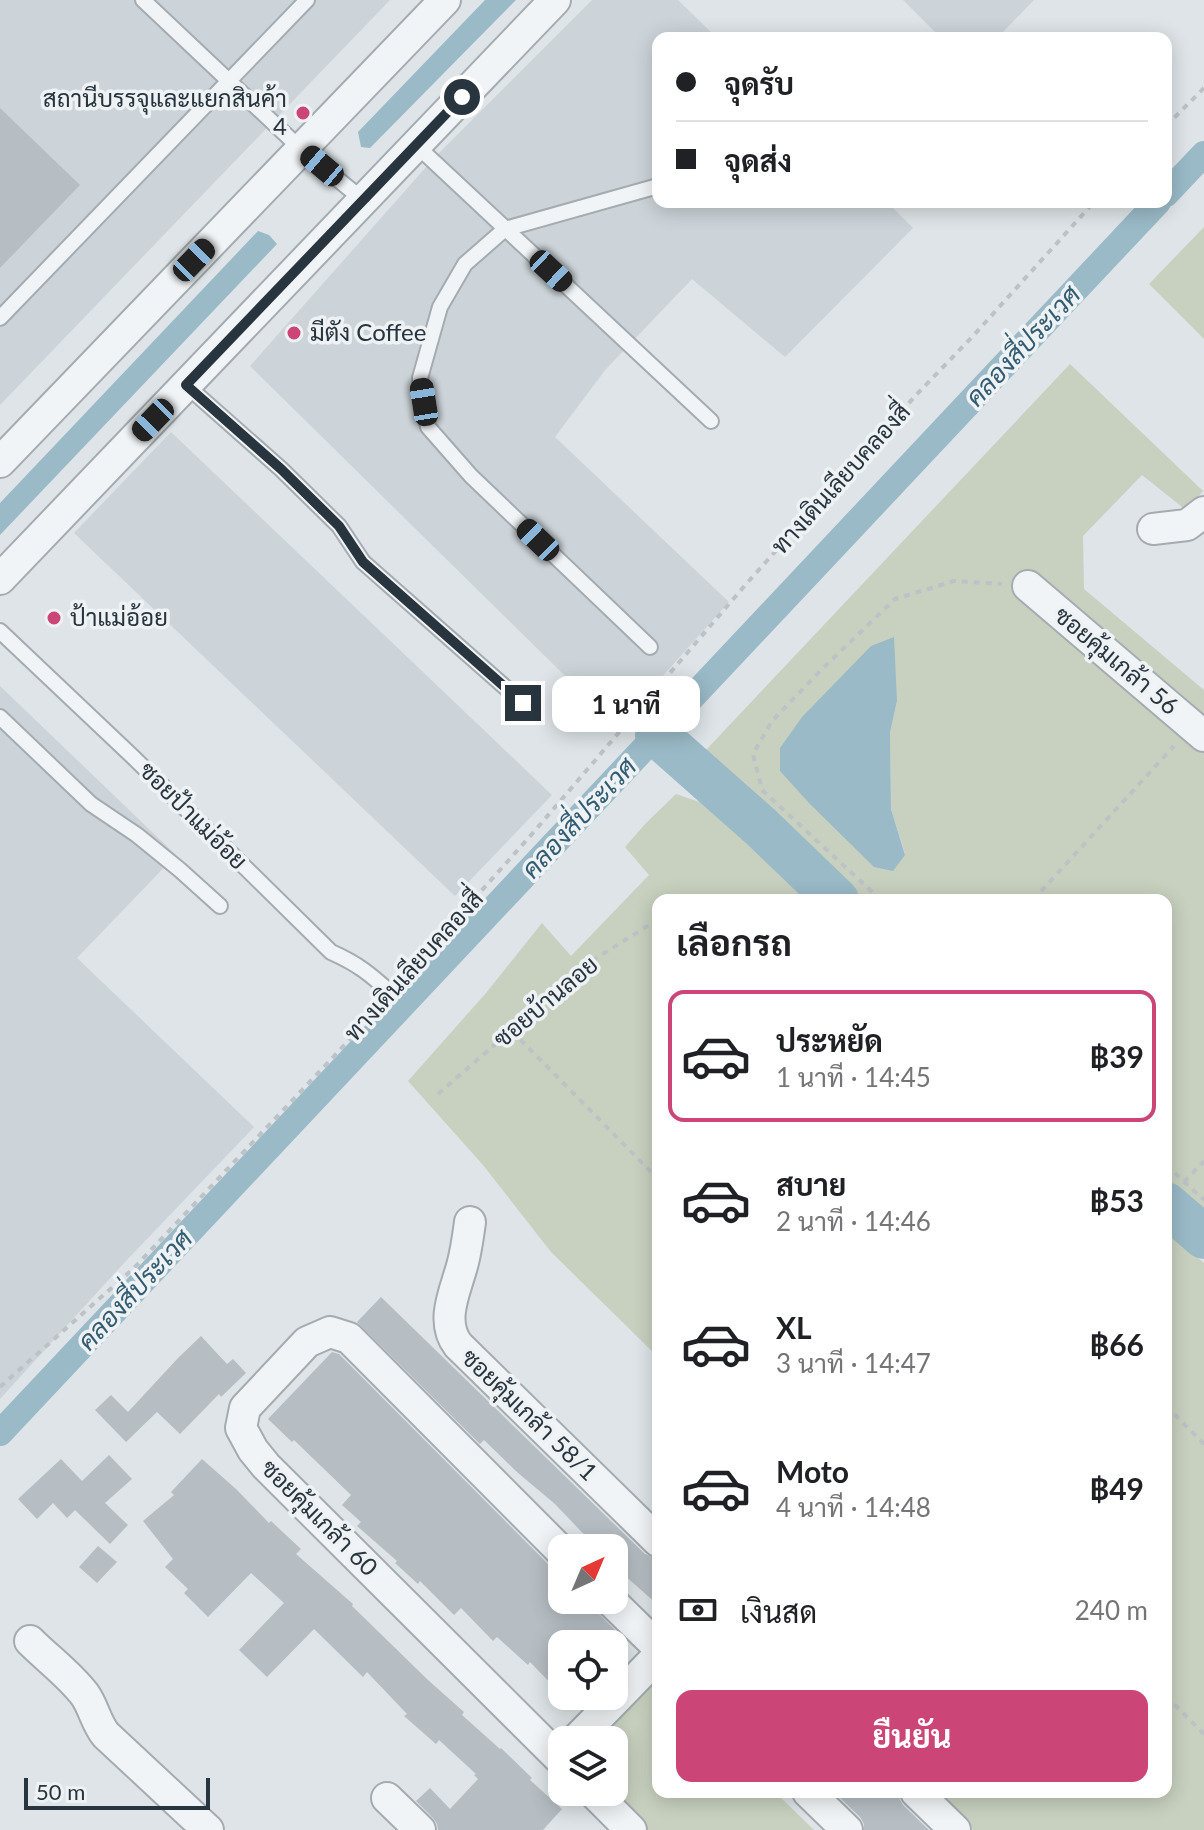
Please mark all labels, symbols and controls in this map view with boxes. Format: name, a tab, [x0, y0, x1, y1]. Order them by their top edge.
text: จุดรับ	[724, 65, 794, 101]
route start	[444, 79, 480, 115]
place label: สถานีบรรจุและแยกสินค้า 4	[43, 83, 287, 140]
marker: สถานีบรรจุและแยกสินค้า 4	[294, 104, 312, 122]
car	[296, 141, 348, 191]
text: จุดส่ง	[724, 142, 792, 178]
car	[169, 234, 219, 286]
car	[525, 246, 577, 296]
water label: คลองสี่ประเวศ	[955, 275, 1087, 412]
place label: มีตัง Coffee	[310, 317, 426, 346]
marker: มีตัง Coffee	[285, 324, 303, 342]
car	[408, 376, 440, 428]
street label: ทางเดินเลียบคลองสี่	[761, 393, 915, 559]
car	[128, 394, 178, 446]
car	[512, 515, 564, 565]
street label: ซอยคุ้มเกล้า 56	[1047, 600, 1185, 722]
place label: ป้าแม่อ้อย	[70, 602, 168, 631]
marker: ป้าแม่อ้อย	[45, 609, 63, 627]
callout: 1 นาที	[551, 675, 699, 731]
route end	[505, 685, 541, 721]
text: 1 นาที	[591, 688, 661, 720]
water label: คลองสี่ประเวศ	[511, 747, 643, 884]
street label: ซอยป้าแม่อ้อย	[134, 755, 254, 875]
street label: ทางเดินเลียบคลองสี่	[334, 880, 488, 1046]
text: เลือกรถ	[676, 920, 792, 964]
street label: ซอยบ้านลอย	[487, 949, 603, 1053]
icon: car	[680, 1020, 752, 1092]
text: ประหยัด	[776, 1022, 883, 1058]
text: ฿39	[1089, 1038, 1144, 1074]
text: 1 นาที · 14:45	[776, 1061, 931, 1093]
icon: car	[680, 1164, 752, 1236]
text: สบาย	[776, 1166, 846, 1202]
text: ฿53	[1089, 1182, 1144, 1218]
text: 2 นาที · 14:46	[776, 1205, 931, 1237]
water label: คลองสี่ประเวศ	[67, 1219, 199, 1356]
icon: car	[680, 1308, 752, 1380]
text: XL	[776, 1309, 812, 1345]
text: ฿66	[1089, 1326, 1144, 1362]
street label: ซอยคุ้มเกล้า 58/1	[454, 1342, 604, 1488]
text: 3 นาที · 14:47	[776, 1347, 931, 1379]
icon: car	[680, 1452, 752, 1524]
street label: ซอยคุ้มเกล้า 60	[254, 1453, 384, 1583]
text: Moto	[776, 1453, 849, 1489]
text: ฿49	[1089, 1470, 1144, 1506]
text: 4 นาที · 14:48	[776, 1491, 931, 1523]
north arrow	[548, 1534, 628, 1614]
map controls	[548, 1534, 628, 1806]
icon: cash	[676, 1588, 720, 1632]
text: เงินสด	[740, 1593, 817, 1629]
text: 240 m	[1075, 1594, 1148, 1626]
button: locate	[548, 1630, 628, 1710]
button: ยืนยัน	[676, 1690, 1148, 1782]
button: layers	[548, 1726, 628, 1806]
scale bar	[24, 1774, 210, 1810]
text: 50 m	[36, 1778, 85, 1805]

